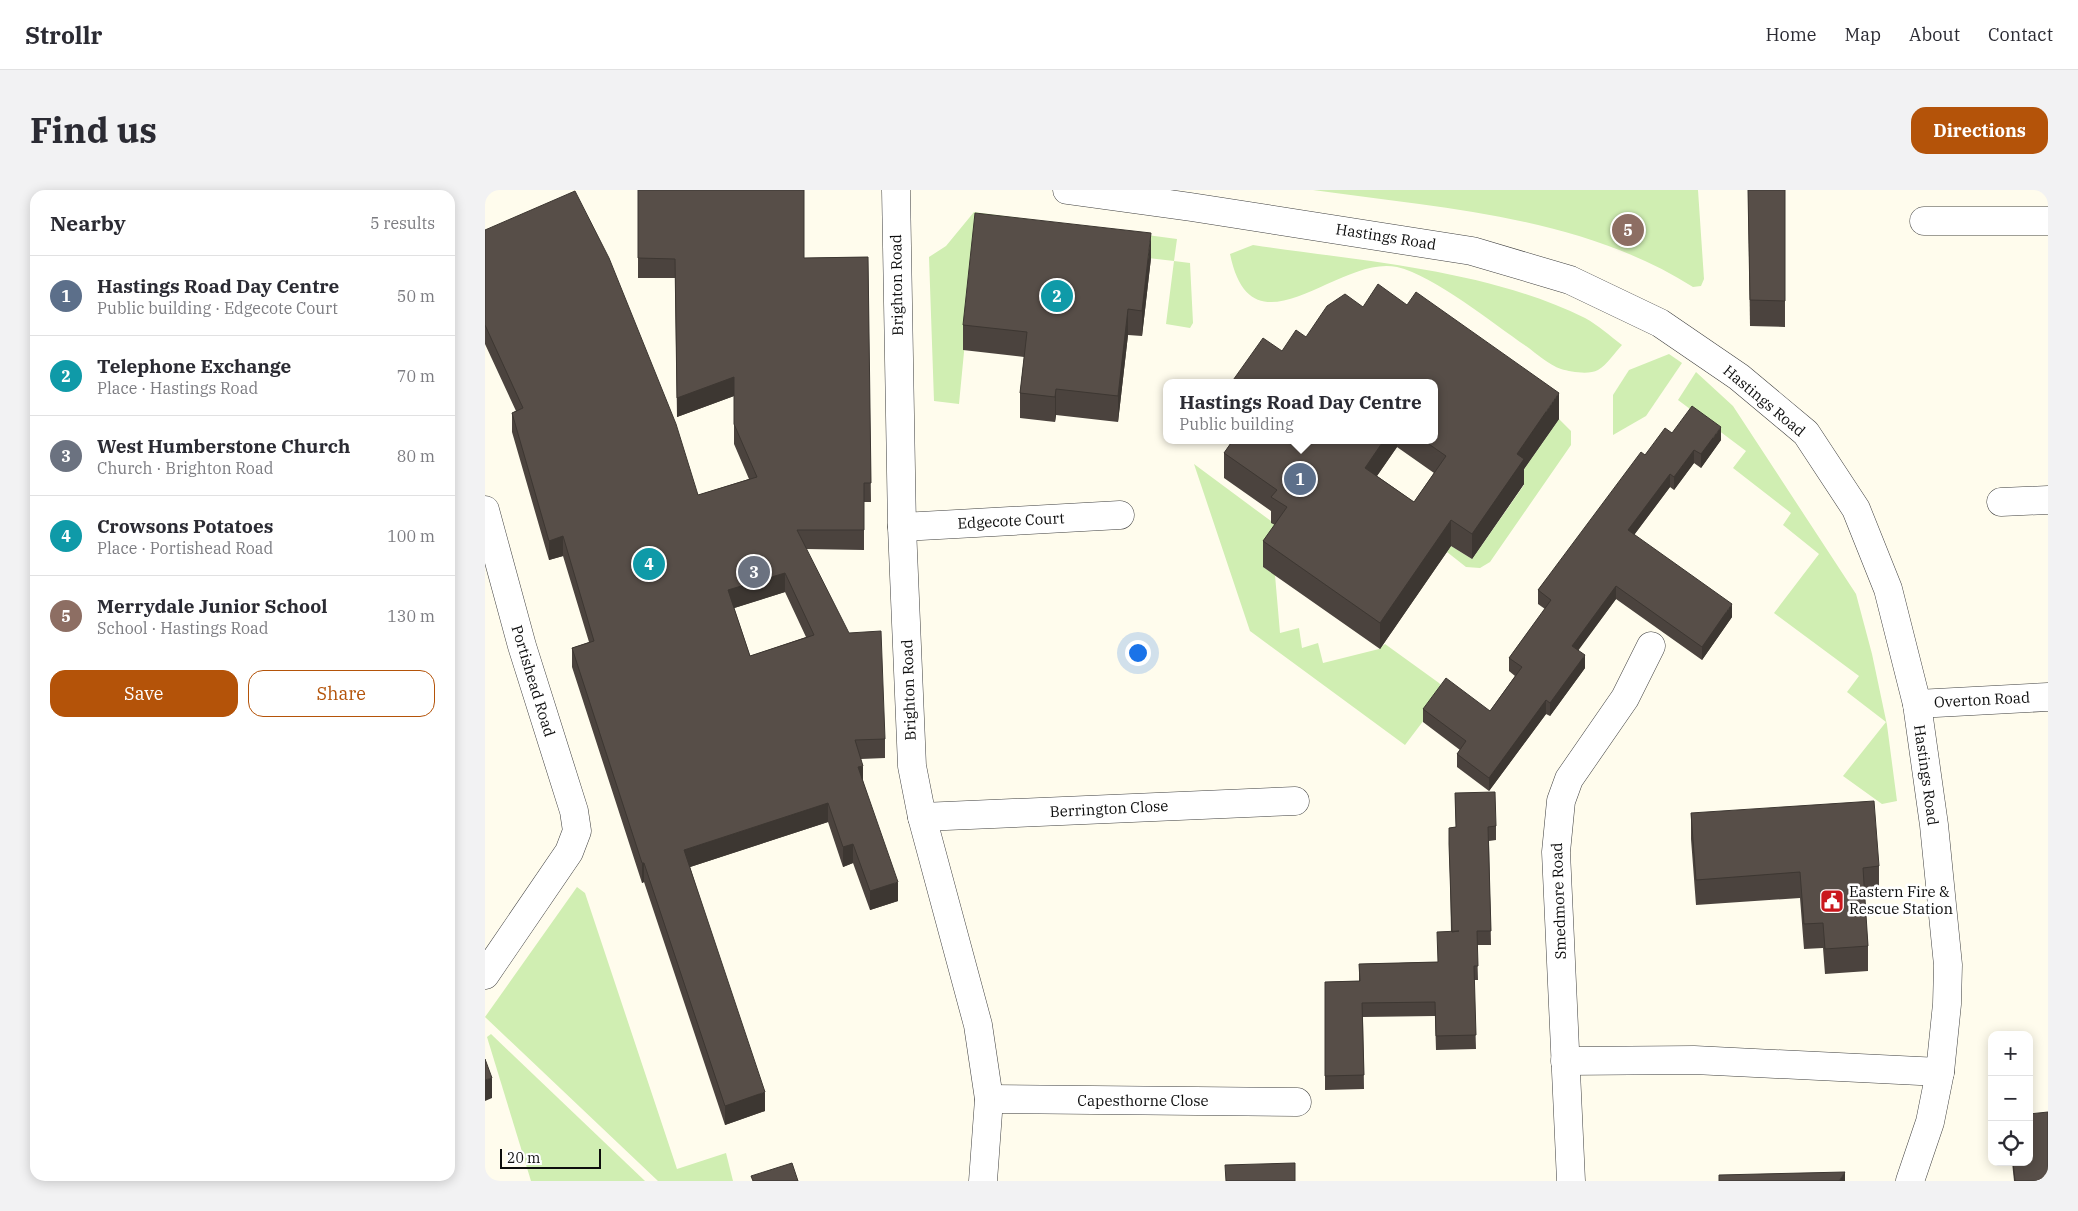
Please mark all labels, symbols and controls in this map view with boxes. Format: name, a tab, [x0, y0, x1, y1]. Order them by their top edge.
text: Strollr	[25, 19, 102, 51]
text: Home	[1765, 23, 1817, 46]
text: Map	[1845, 23, 1881, 46]
text: About	[1909, 23, 1960, 46]
text: Contact	[1988, 23, 2053, 46]
text: Find us	[30, 107, 157, 153]
button: Directions	[1911, 107, 2048, 154]
text: Nearby	[50, 209, 126, 237]
pin: 5	[1612, 211, 1644, 249]
text: 5 results	[370, 213, 435, 233]
street label: Hastings Road	[1334, 219, 1438, 254]
street label: Brighton Road	[886, 234, 907, 336]
text: Hastings Road Day Centre	[97, 274, 339, 298]
pin: 2	[1041, 277, 1073, 315]
text: 1	[61, 286, 71, 306]
text: 50 m	[397, 286, 435, 306]
text: Public building · Edgecote Court	[97, 298, 338, 318]
text: Telephone Exchange	[97, 354, 291, 378]
street label: Hastings Road	[1719, 361, 1809, 441]
text: 2	[61, 366, 71, 386]
text: 70 m	[397, 366, 435, 386]
text: Place · Hastings Road	[97, 378, 258, 398]
popup	[1163, 379, 1438, 444]
text: Hastings Road Day Centre	[1179, 390, 1422, 414]
text: Public building	[1179, 414, 1294, 434]
text: West Humberstone Church	[97, 434, 350, 458]
text: 3	[61, 446, 71, 466]
text: 80 m	[397, 446, 435, 466]
text: Church · Brighton Road	[97, 458, 274, 478]
pin: 1	[1284, 460, 1316, 498]
street label: Edgecote Court	[957, 508, 1065, 533]
text: Crowsons Potatoes	[97, 514, 273, 538]
text: 4	[61, 526, 71, 546]
text: 100 m	[387, 526, 435, 546]
text: Place · Portishead Road	[97, 538, 273, 558]
pin: 4	[633, 545, 665, 583]
pin: 3	[738, 553, 770, 591]
text: Merrydale Junior School	[97, 594, 328, 618]
text: 5	[61, 606, 71, 626]
text: 130 m	[387, 606, 435, 626]
text: School · Hastings Road	[97, 618, 269, 638]
street label: Portishead Road	[507, 623, 559, 739]
street label: Brighton Road	[897, 639, 920, 741]
your location	[1125, 640, 1151, 666]
button: Save	[50, 670, 238, 717]
button: Share	[248, 670, 435, 717]
street label: Overton Road	[1933, 687, 2030, 712]
street label: Hastings Road	[1910, 723, 1943, 827]
street label: Berrington Close	[1049, 796, 1169, 821]
street label: Smedmore Road	[1547, 842, 1570, 960]
place label: Eastern Fire & Rescue Station	[1849, 882, 1953, 918]
public building icon: Eastern Fire & Rescue Station	[1819, 888, 1845, 914]
map controls	[1988, 1031, 2033, 1166]
button: +	[1988, 1031, 2033, 1076]
button: −	[1988, 1076, 2033, 1121]
street label: Capesthorne Close	[1077, 1091, 1209, 1110]
button: locate	[1988, 1121, 2033, 1166]
scale bar	[500, 1146, 601, 1169]
text: 20 m	[507, 1149, 540, 1167]

